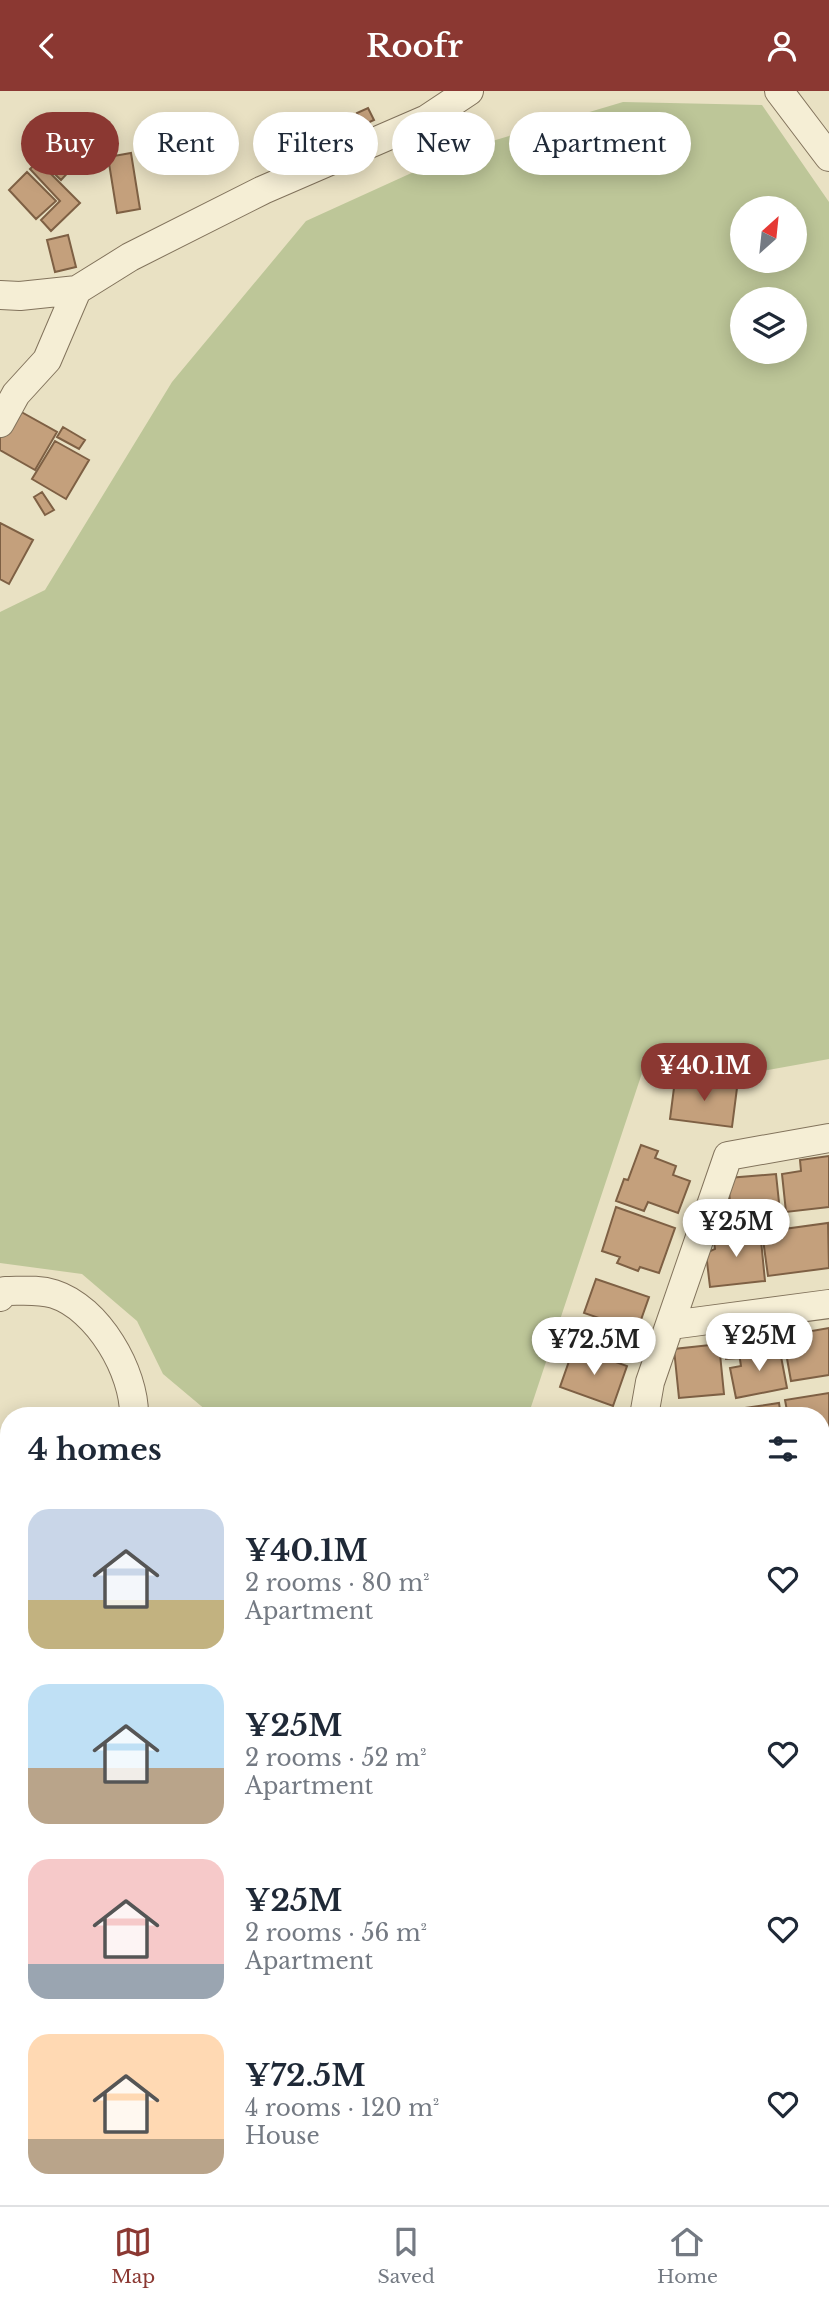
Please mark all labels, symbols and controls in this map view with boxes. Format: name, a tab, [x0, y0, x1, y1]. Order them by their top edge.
text: Roofr	[366, 26, 463, 66]
icon: back	[28, 27, 66, 65]
icon: person	[763, 27, 801, 65]
chip: Buy	[21, 112, 119, 175]
chip: Rent	[133, 112, 239, 175]
chip: Filters	[253, 112, 378, 175]
chip: New	[392, 112, 495, 175]
chip: Apartment	[509, 112, 691, 175]
north arrow	[730, 196, 807, 273]
map controls	[730, 196, 807, 364]
button: layers	[730, 287, 807, 364]
pin: ¥40.1M	[647, 1044, 761, 1103]
text: ¥40.1M	[657, 1052, 751, 1080]
pin: ¥25M	[695, 1199, 777, 1259]
text: ¥25M	[699, 1208, 773, 1236]
pin: ¥25M	[718, 1313, 800, 1373]
pin: ¥72.5M	[537, 1317, 651, 1377]
text: ¥25M	[722, 1322, 796, 1350]
text: ¥72.5M	[548, 1326, 640, 1354]
icon: filters	[764, 1430, 802, 1468]
text: 4 homes	[28, 1431, 162, 1468]
text: ¥40.1M	[245, 1532, 368, 1569]
icon: home	[84, 1537, 168, 1621]
icon: heart	[764, 1560, 802, 1598]
text: 2 rooms · 80 m²	[245, 1569, 430, 1597]
text: Apartment	[245, 1597, 373, 1625]
text: ¥25M	[245, 1707, 342, 1744]
icon: home	[84, 1712, 168, 1796]
icon: heart	[764, 1735, 802, 1773]
text: 2 rooms · 52 m²	[245, 1744, 427, 1772]
text: Apartment	[245, 1772, 373, 1800]
text: ¥25M	[245, 1882, 342, 1919]
icon: home	[84, 1887, 168, 1971]
icon: heart	[764, 1910, 802, 1948]
text: 2 rooms · 56 m²	[245, 1919, 427, 1947]
text: Apartment	[245, 1947, 373, 1975]
text: ¥72.5M	[245, 2057, 366, 2094]
icon: home	[84, 2062, 168, 2146]
icon: heart	[764, 2085, 802, 2123]
text: 4 rooms · 120 m²	[245, 2094, 439, 2122]
text: House	[245, 2122, 320, 2150]
tab: Map	[111, 2223, 155, 2288]
tab: Saved	[378, 2223, 435, 2288]
tab: Home	[657, 2223, 718, 2288]

